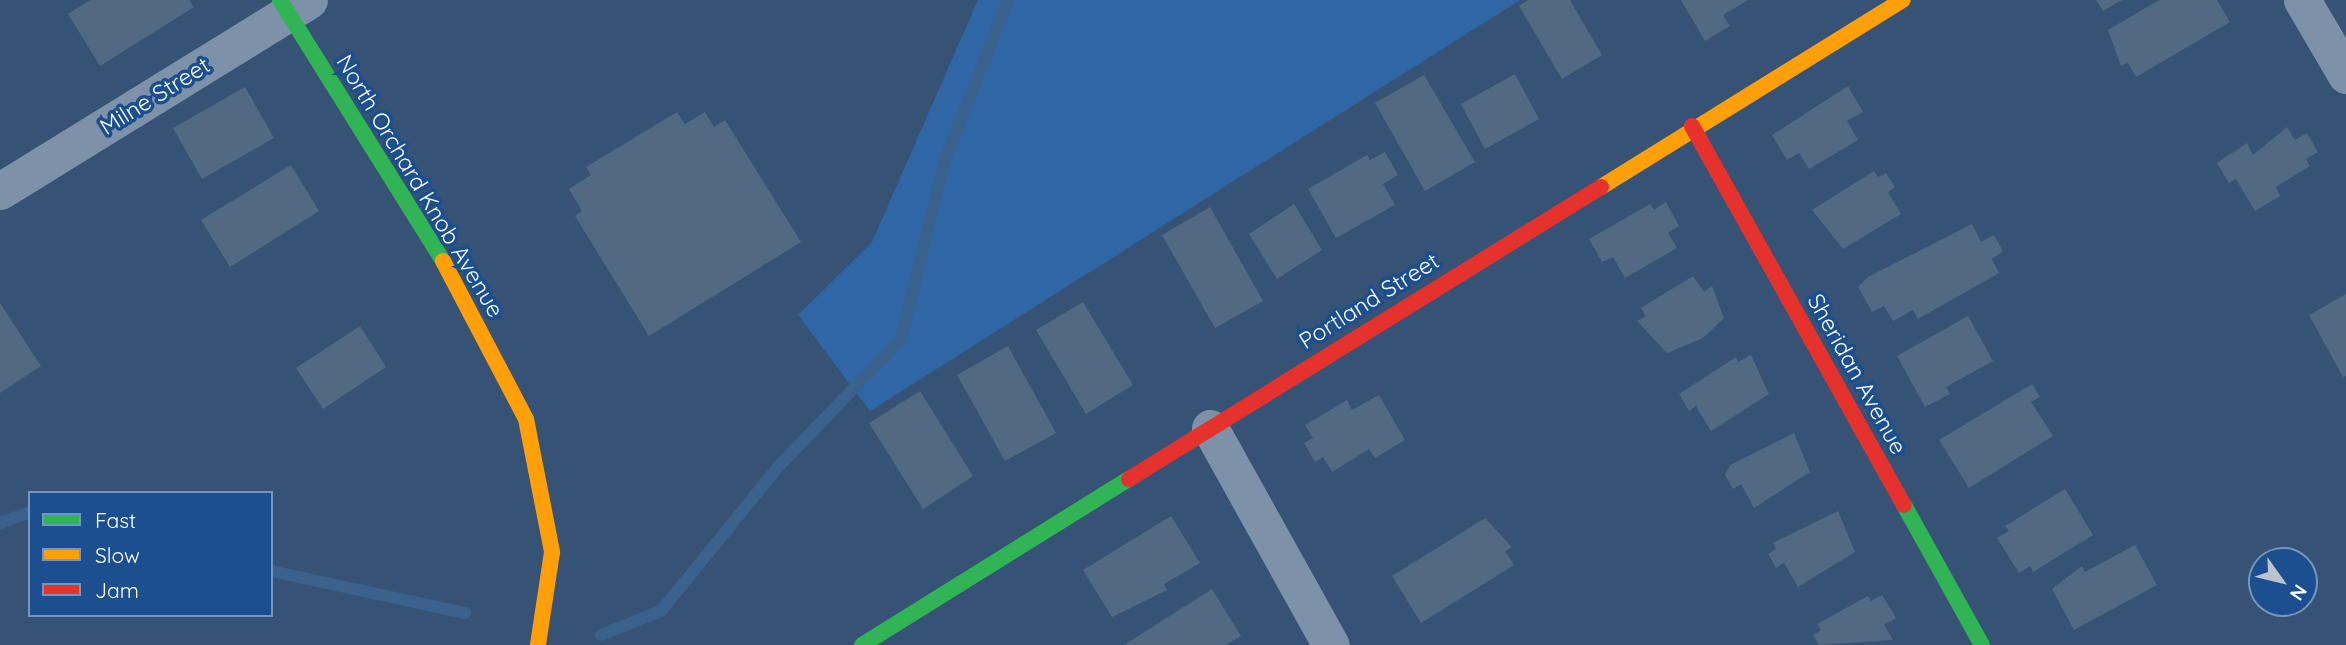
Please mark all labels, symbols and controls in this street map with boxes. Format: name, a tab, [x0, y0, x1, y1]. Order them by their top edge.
street label: North Orchard Knob Avenue	[331, 50, 509, 322]
street label: Milne Street	[95, 51, 215, 141]
street label: Portland Street	[1294, 247, 1444, 355]
street label: Sheridan Avenue	[1802, 289, 1912, 459]
legend	[28, 491, 273, 617]
text: Fast	[95, 507, 136, 533]
text: Slow	[95, 542, 140, 568]
north arrow	[2248, 547, 2318, 617]
text: Jam	[95, 577, 139, 603]
text: N	[2285, 580, 2313, 605]

